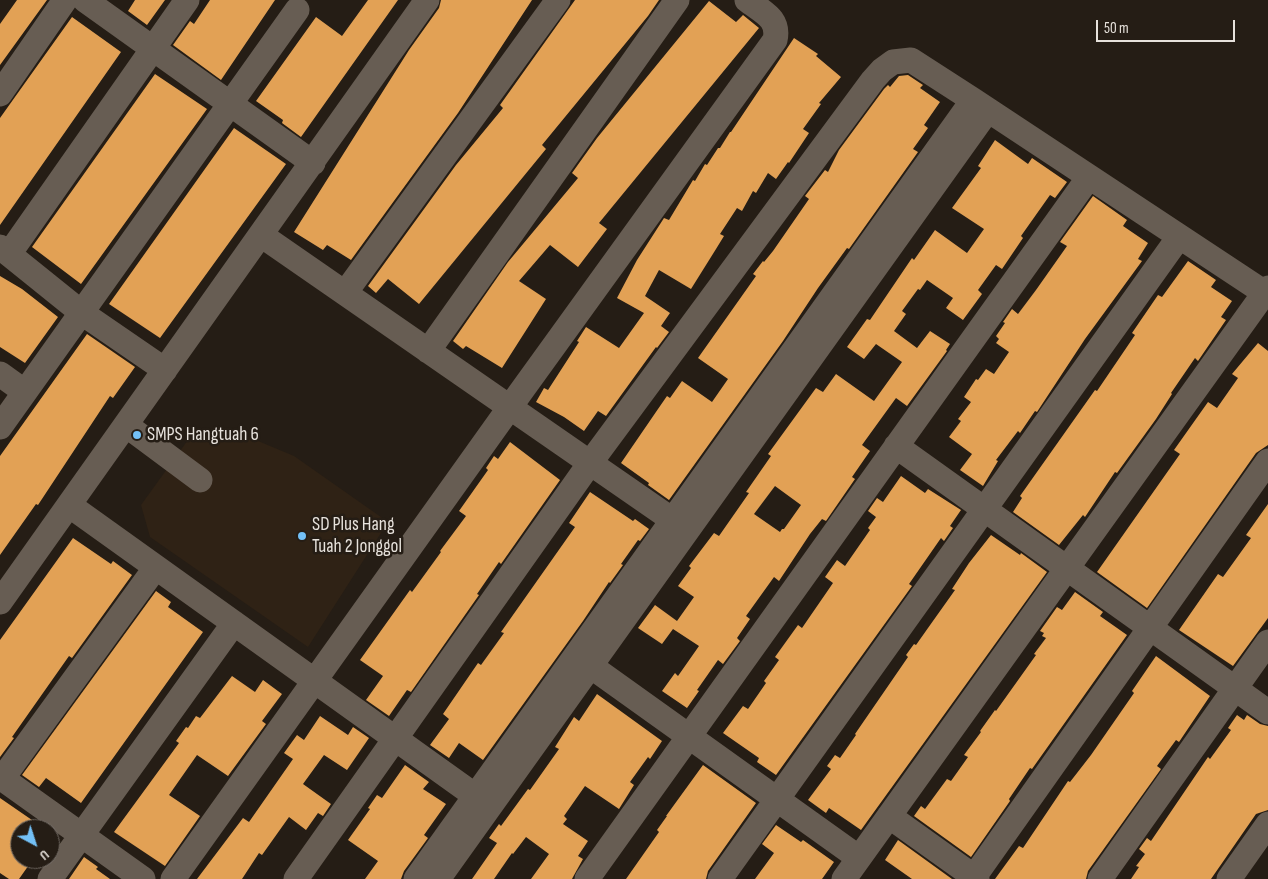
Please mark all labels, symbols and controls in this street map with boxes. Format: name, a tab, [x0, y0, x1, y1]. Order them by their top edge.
scale bar	[1098, 10, 1237, 42]
text: 50 m	[1104, 19, 1129, 38]
place label: SMPS Hangtuah 6	[147, 424, 259, 446]
marker: SMPS Hangtuah 6	[131, 429, 143, 441]
place label: SD Plus Hang Tuah 2 Jonggol	[312, 514, 402, 558]
marker: SD Plus Hang Tuah 2 Jonggol	[296, 530, 308, 542]
north arrow	[10, 819, 60, 869]
text: U	[36, 846, 53, 864]

